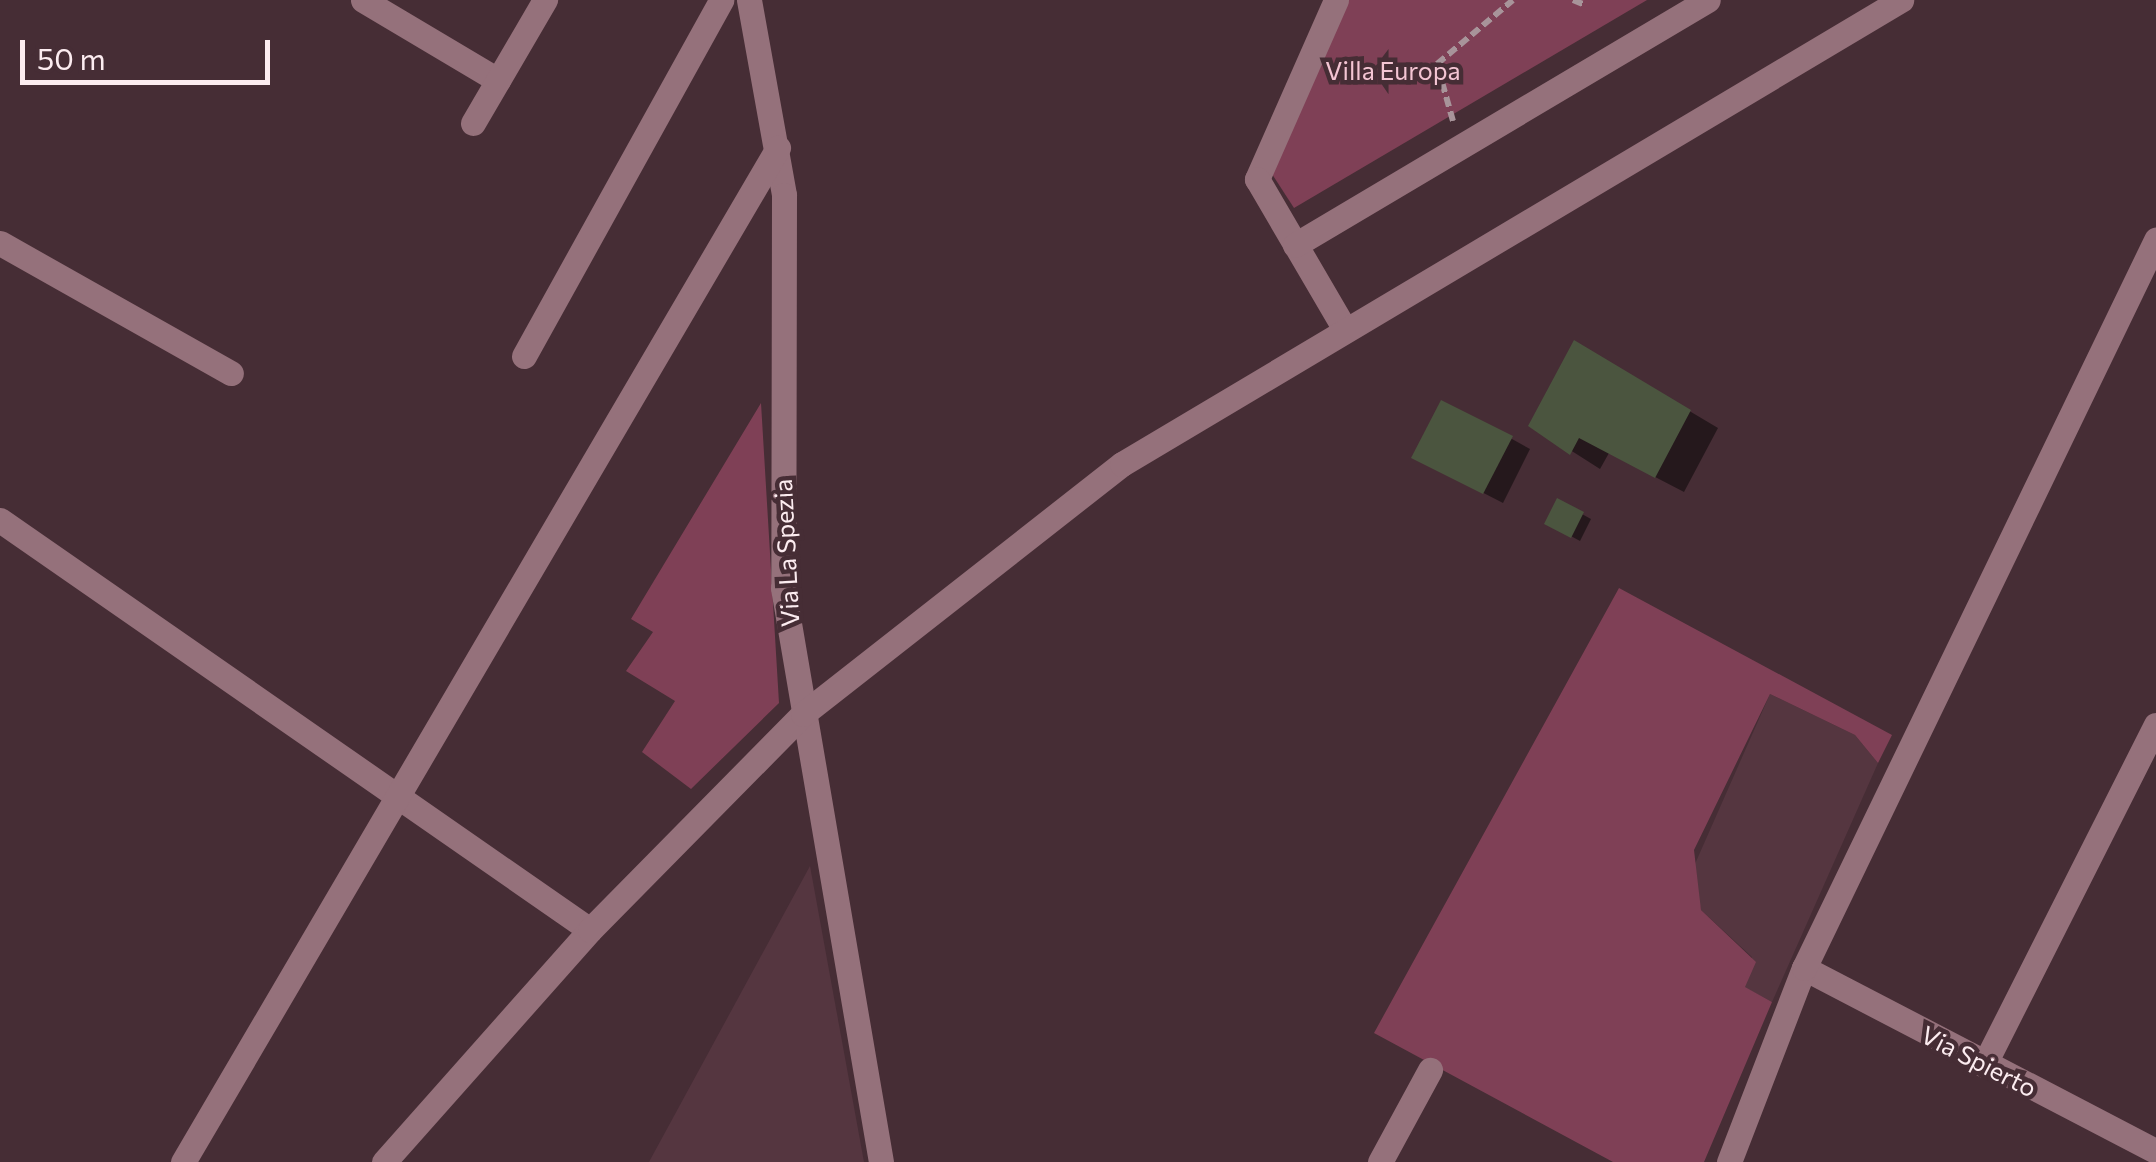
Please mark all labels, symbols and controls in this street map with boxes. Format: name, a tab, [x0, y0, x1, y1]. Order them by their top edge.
scale bar	[25, 20, 275, 82]
text: 50 m	[37, 39, 106, 76]
park label: Villa Europa	[1325, 55, 1461, 85]
street label: Via La Spezia	[767, 478, 805, 628]
street label: Via Spierto	[1916, 1019, 2042, 1103]

